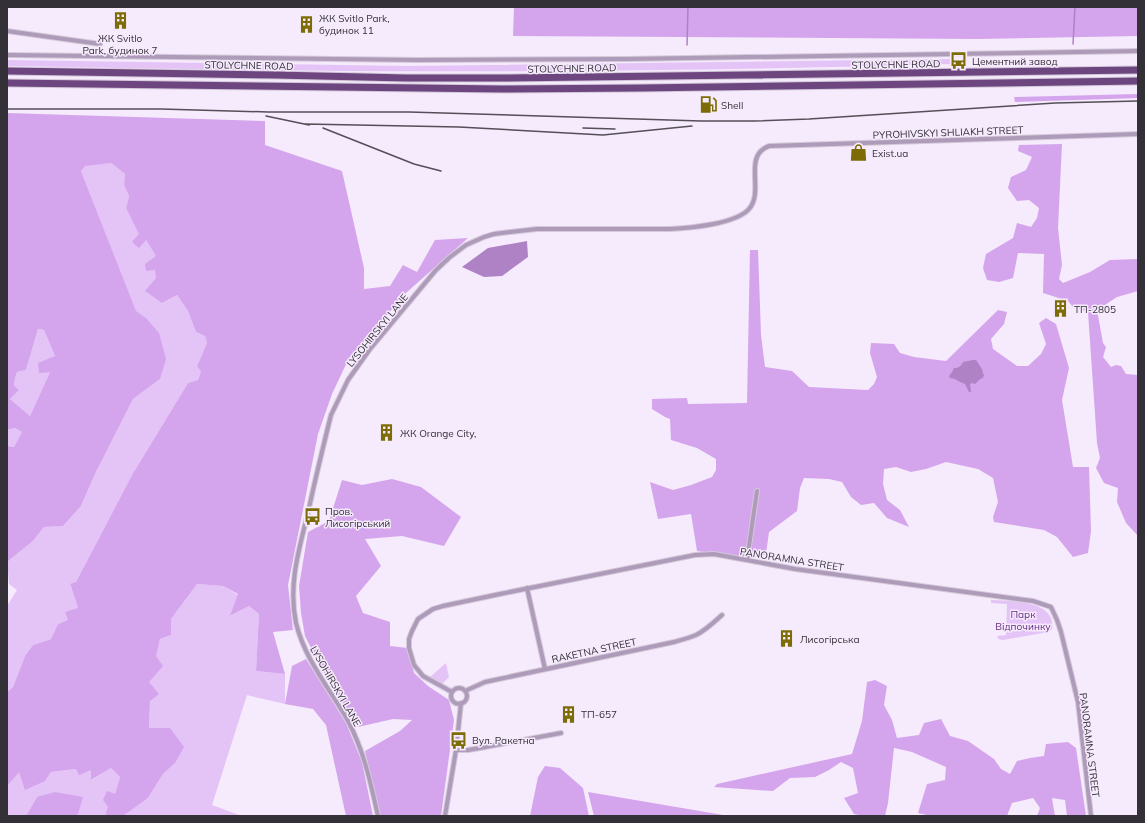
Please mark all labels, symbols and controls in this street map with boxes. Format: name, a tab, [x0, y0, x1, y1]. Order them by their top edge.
building icon: ЖК Svitlo Park, будинок 7	[110, 11, 130, 31]
place label: ЖК Svitlo Park, будинок 11	[319, 12, 390, 37]
building icon: ЖК Svitlo Park, будинок 11	[296, 14, 316, 34]
place label: ЖК Svitlo Park, будинок 7	[83, 32, 157, 57]
bus stop icon: Цементний завод	[949, 51, 969, 71]
place label: Цементний завод	[972, 55, 1058, 68]
street label: STOLYCHNE ROAD	[851, 57, 941, 72]
street label: STOLYCHNE ROAD	[204, 58, 294, 73]
street label: STOLYCHNE ROAD	[527, 61, 617, 76]
fuel station icon: Shell	[698, 95, 718, 115]
place label: Shell	[721, 99, 743, 112]
street label: PYROHIVSKYI SHLIAKH STREET	[873, 123, 1024, 142]
shop icon: Exist.ua	[849, 143, 869, 163]
place label: Exist.ua	[872, 147, 908, 160]
street label: LYSOHIRSKYI LANE	[344, 291, 411, 370]
building icon: ТП-2805	[1051, 299, 1071, 319]
place label: ТП-2805	[1074, 303, 1116, 316]
building icon: ЖК Orange City,	[377, 423, 397, 443]
place label: ЖК Orange City,	[400, 427, 476, 440]
place label: Пров. Лисогірський	[325, 505, 390, 530]
bus stop icon: Пров. Лисогірський	[302, 507, 322, 527]
street label: PANORAMNA STREET	[739, 545, 845, 574]
park label: Парк Відпочинку	[995, 608, 1051, 633]
building icon: Лисогірська	[777, 629, 797, 649]
place label: Лисогірська	[800, 633, 859, 646]
street label: RAKETNA STREET	[550, 635, 638, 666]
street label: LYSOHIRSKYI LANE	[307, 644, 364, 729]
street label: PANORAMNA STREET	[1077, 692, 1102, 798]
building icon: ТП-657	[558, 704, 578, 724]
place label: ТП-657	[581, 708, 617, 721]
bus stop icon: Вул. Ракетна	[449, 730, 469, 750]
place label: Вул. Ракетна	[472, 734, 535, 747]

